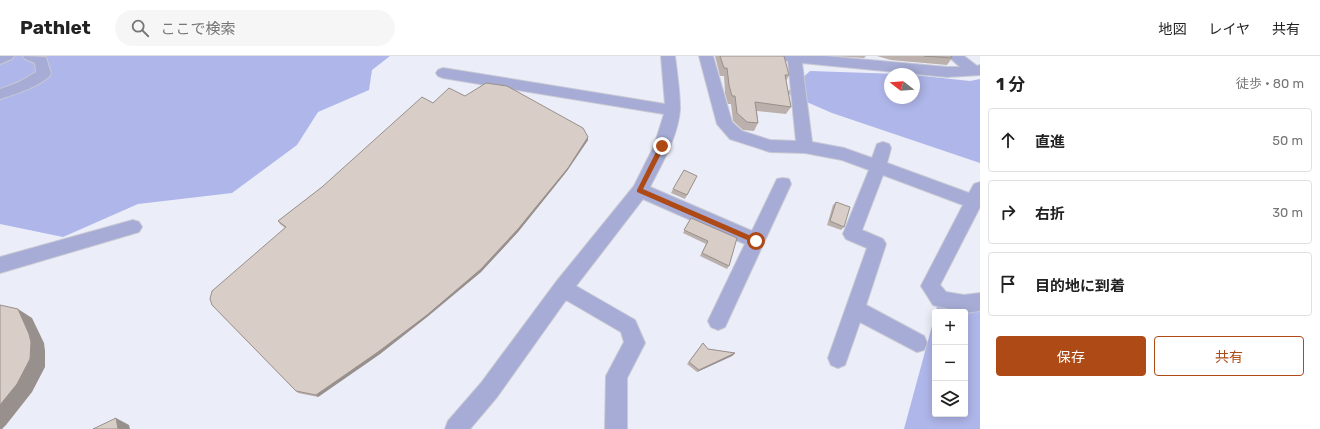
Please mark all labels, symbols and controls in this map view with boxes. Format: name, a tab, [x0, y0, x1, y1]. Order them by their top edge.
search box	[115, 10, 395, 46]
text: Pathlet	[20, 16, 91, 39]
icon: search	[129, 17, 151, 39]
text: ここで検索	[161, 20, 236, 38]
text: 地図	[1158, 21, 1186, 38]
text: レイヤ	[1208, 21, 1250, 38]
text: 共有	[1272, 21, 1300, 38]
north arrow	[884, 68, 920, 104]
text: 1 分	[996, 74, 1025, 94]
text: 徒歩 · 80 m	[1236, 76, 1304, 91]
icon: ahead	[997, 129, 1019, 151]
text: 直進	[1035, 133, 1065, 151]
text: 50 m	[1272, 133, 1303, 148]
route end	[653, 137, 671, 155]
icon: right	[997, 201, 1019, 223]
text: 右折	[1035, 205, 1065, 223]
text: 30 m	[1272, 205, 1303, 220]
route start	[747, 232, 765, 250]
icon: arrive	[997, 273, 1019, 295]
text: 目的地に到着	[1035, 277, 1125, 295]
map controls	[932, 309, 968, 417]
button: +	[932, 309, 968, 345]
button: 保存	[996, 336, 1146, 376]
button: 共有	[1154, 336, 1304, 376]
button: −	[932, 345, 968, 381]
button: layers	[932, 381, 968, 417]

